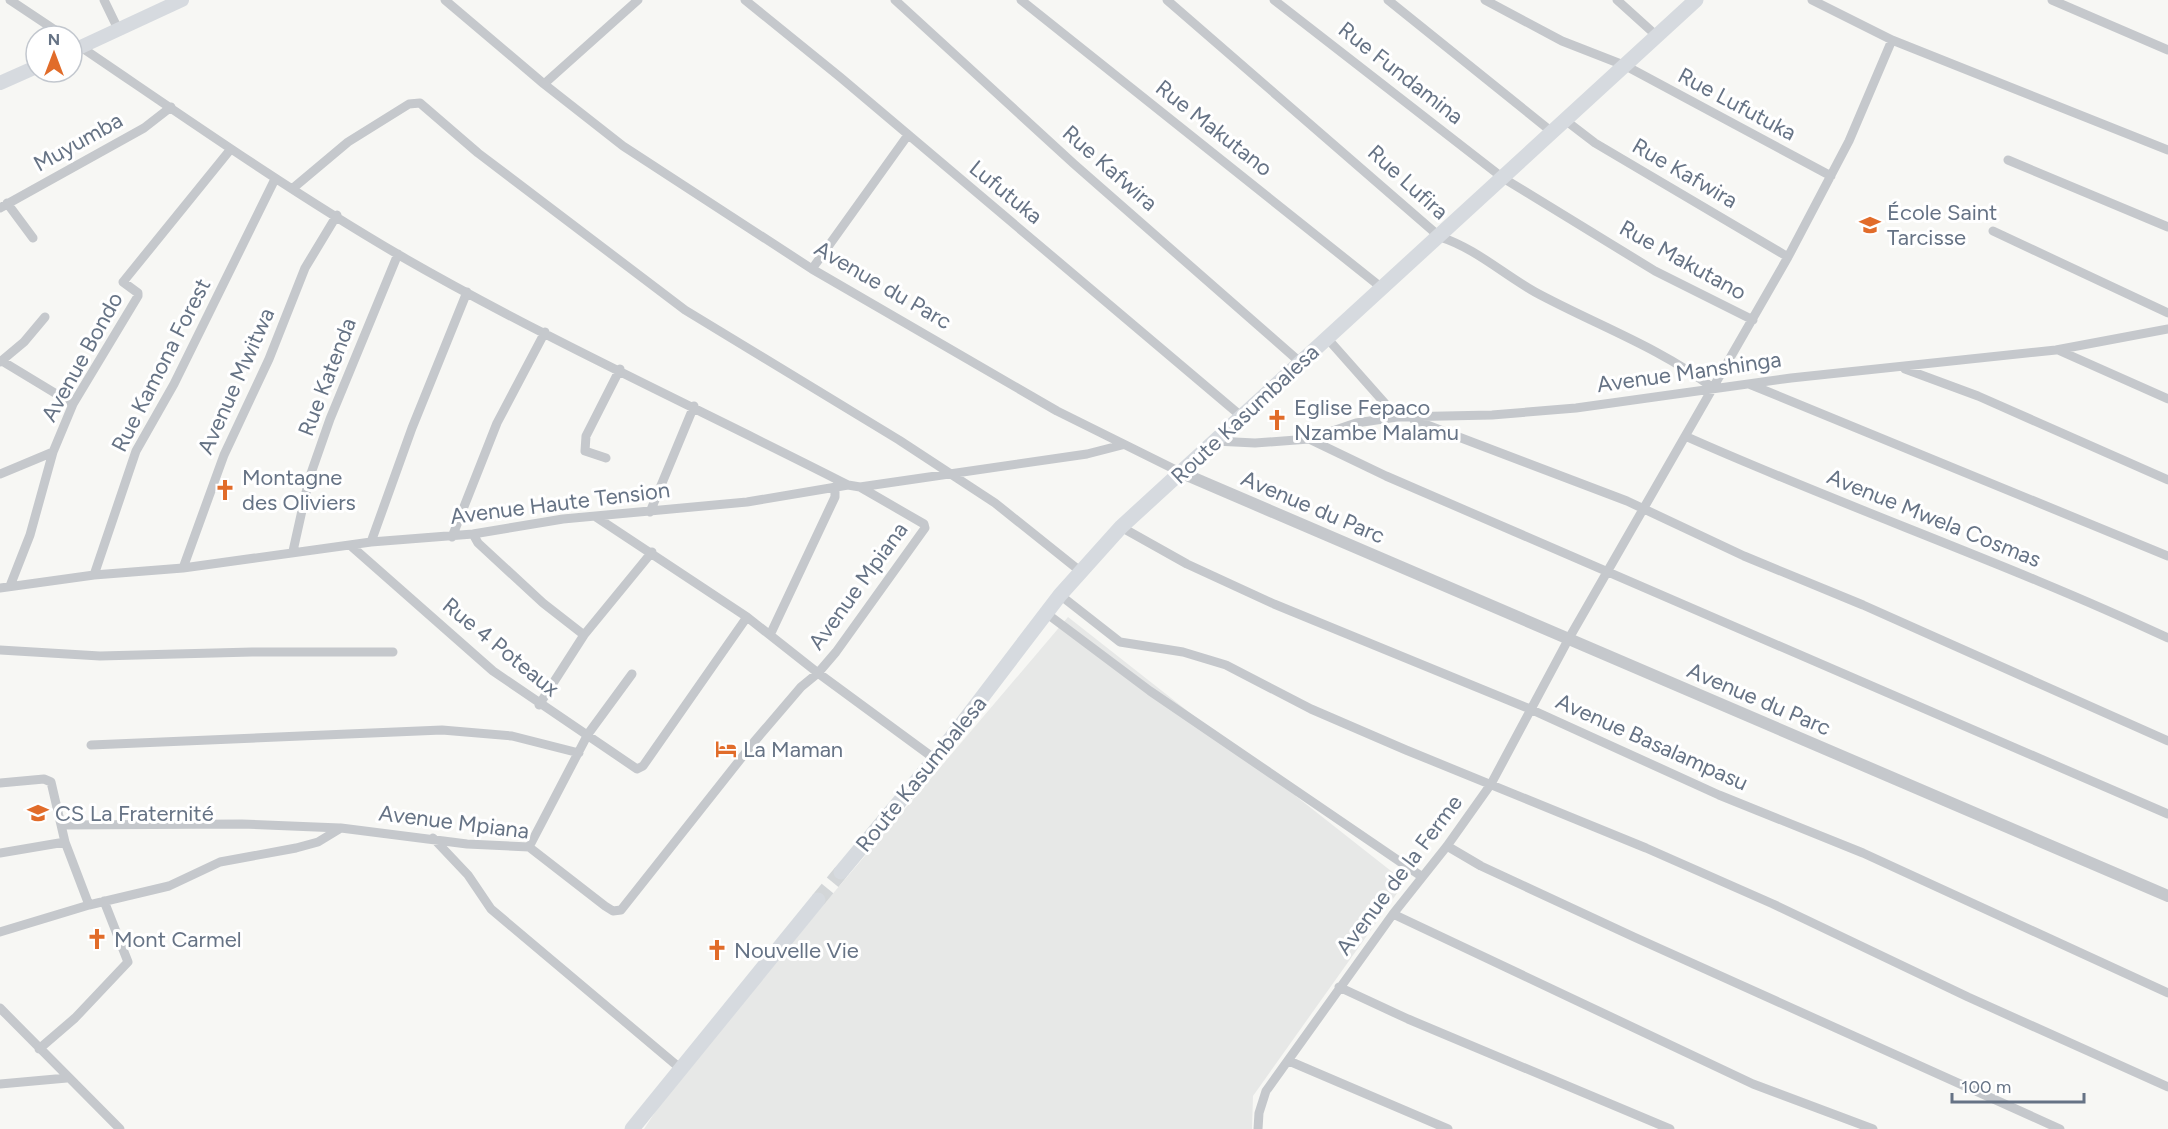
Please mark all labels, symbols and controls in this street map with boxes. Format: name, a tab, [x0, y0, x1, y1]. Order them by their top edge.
street label: Rue Fundamina	[1333, 16, 1469, 130]
north arrow	[24, 24, 84, 84]
text: N	[48, 30, 60, 49]
street label: Rue Lufutuka	[1673, 62, 1801, 146]
street label: Rue Makutano	[1150, 74, 1278, 182]
street label: Muyumba	[29, 107, 127, 177]
street label: Rue Kafwira	[1057, 119, 1163, 217]
street label: Rue Kafwira	[1628, 132, 1742, 214]
street label: Rue Lufira	[1362, 139, 1454, 225]
street label: Lufutuka	[964, 154, 1048, 230]
place label: École Saint Tarcisse	[1887, 199, 1997, 251]
school or university icon: École Saint Tarcisse	[1858, 213, 1882, 237]
street label: Rue Makutano	[1615, 214, 1751, 306]
street label: Avenue du Parc	[810, 235, 956, 335]
street label: Rue Kamona Forest	[106, 274, 216, 456]
street label: Avenue Bondo	[35, 287, 129, 427]
street label: Avenue Mwitwa	[192, 304, 280, 458]
street label: Rue Katenda	[292, 314, 362, 440]
street label: Route Kasumbalesa	[1165, 338, 1325, 490]
street label: Avenue Manshinga	[1595, 346, 1783, 398]
place label: Eglise Fepaco Nzambe Malamu	[1294, 394, 1459, 446]
church icon: Eglise Fepaco Nzambe Malamu	[1265, 408, 1289, 432]
street label: Avenue Mwela Cosmas	[1823, 463, 2045, 573]
place label: Montagne des Oliviers	[242, 464, 356, 516]
street label: Avenue du Parc	[1237, 465, 1389, 549]
street label: Avenue Haute Tension	[449, 476, 671, 530]
church icon: Montagne des Oliviers	[213, 478, 237, 502]
street label: Avenue Mpiana	[803, 517, 913, 655]
street label: Rue 4 Poteaux	[437, 592, 565, 703]
street label: Avenue du Parc	[1683, 657, 1835, 741]
street label: Avenue Basalampasu	[1552, 687, 1752, 797]
street label: Route Kasumbalesa	[850, 691, 992, 857]
place label: La Maman	[743, 736, 843, 763]
hotel icon: La Maman	[714, 737, 738, 761]
street label: Avenue de la Ferme	[1330, 790, 1468, 960]
street label: Avenue Mpiana	[377, 799, 531, 845]
place label: CS La Fraternité	[55, 800, 214, 827]
school or university icon: CS La Fraternité	[26, 801, 50, 825]
place label: Mont Carmel	[114, 926, 242, 953]
church icon: Mont Carmel	[85, 927, 109, 951]
place label: Nouvelle Vie	[734, 937, 859, 964]
church icon: Nouvelle Vie	[705, 938, 729, 962]
scale bar	[1952, 1066, 2084, 1104]
text: 100 m	[1961, 1076, 2011, 1098]

